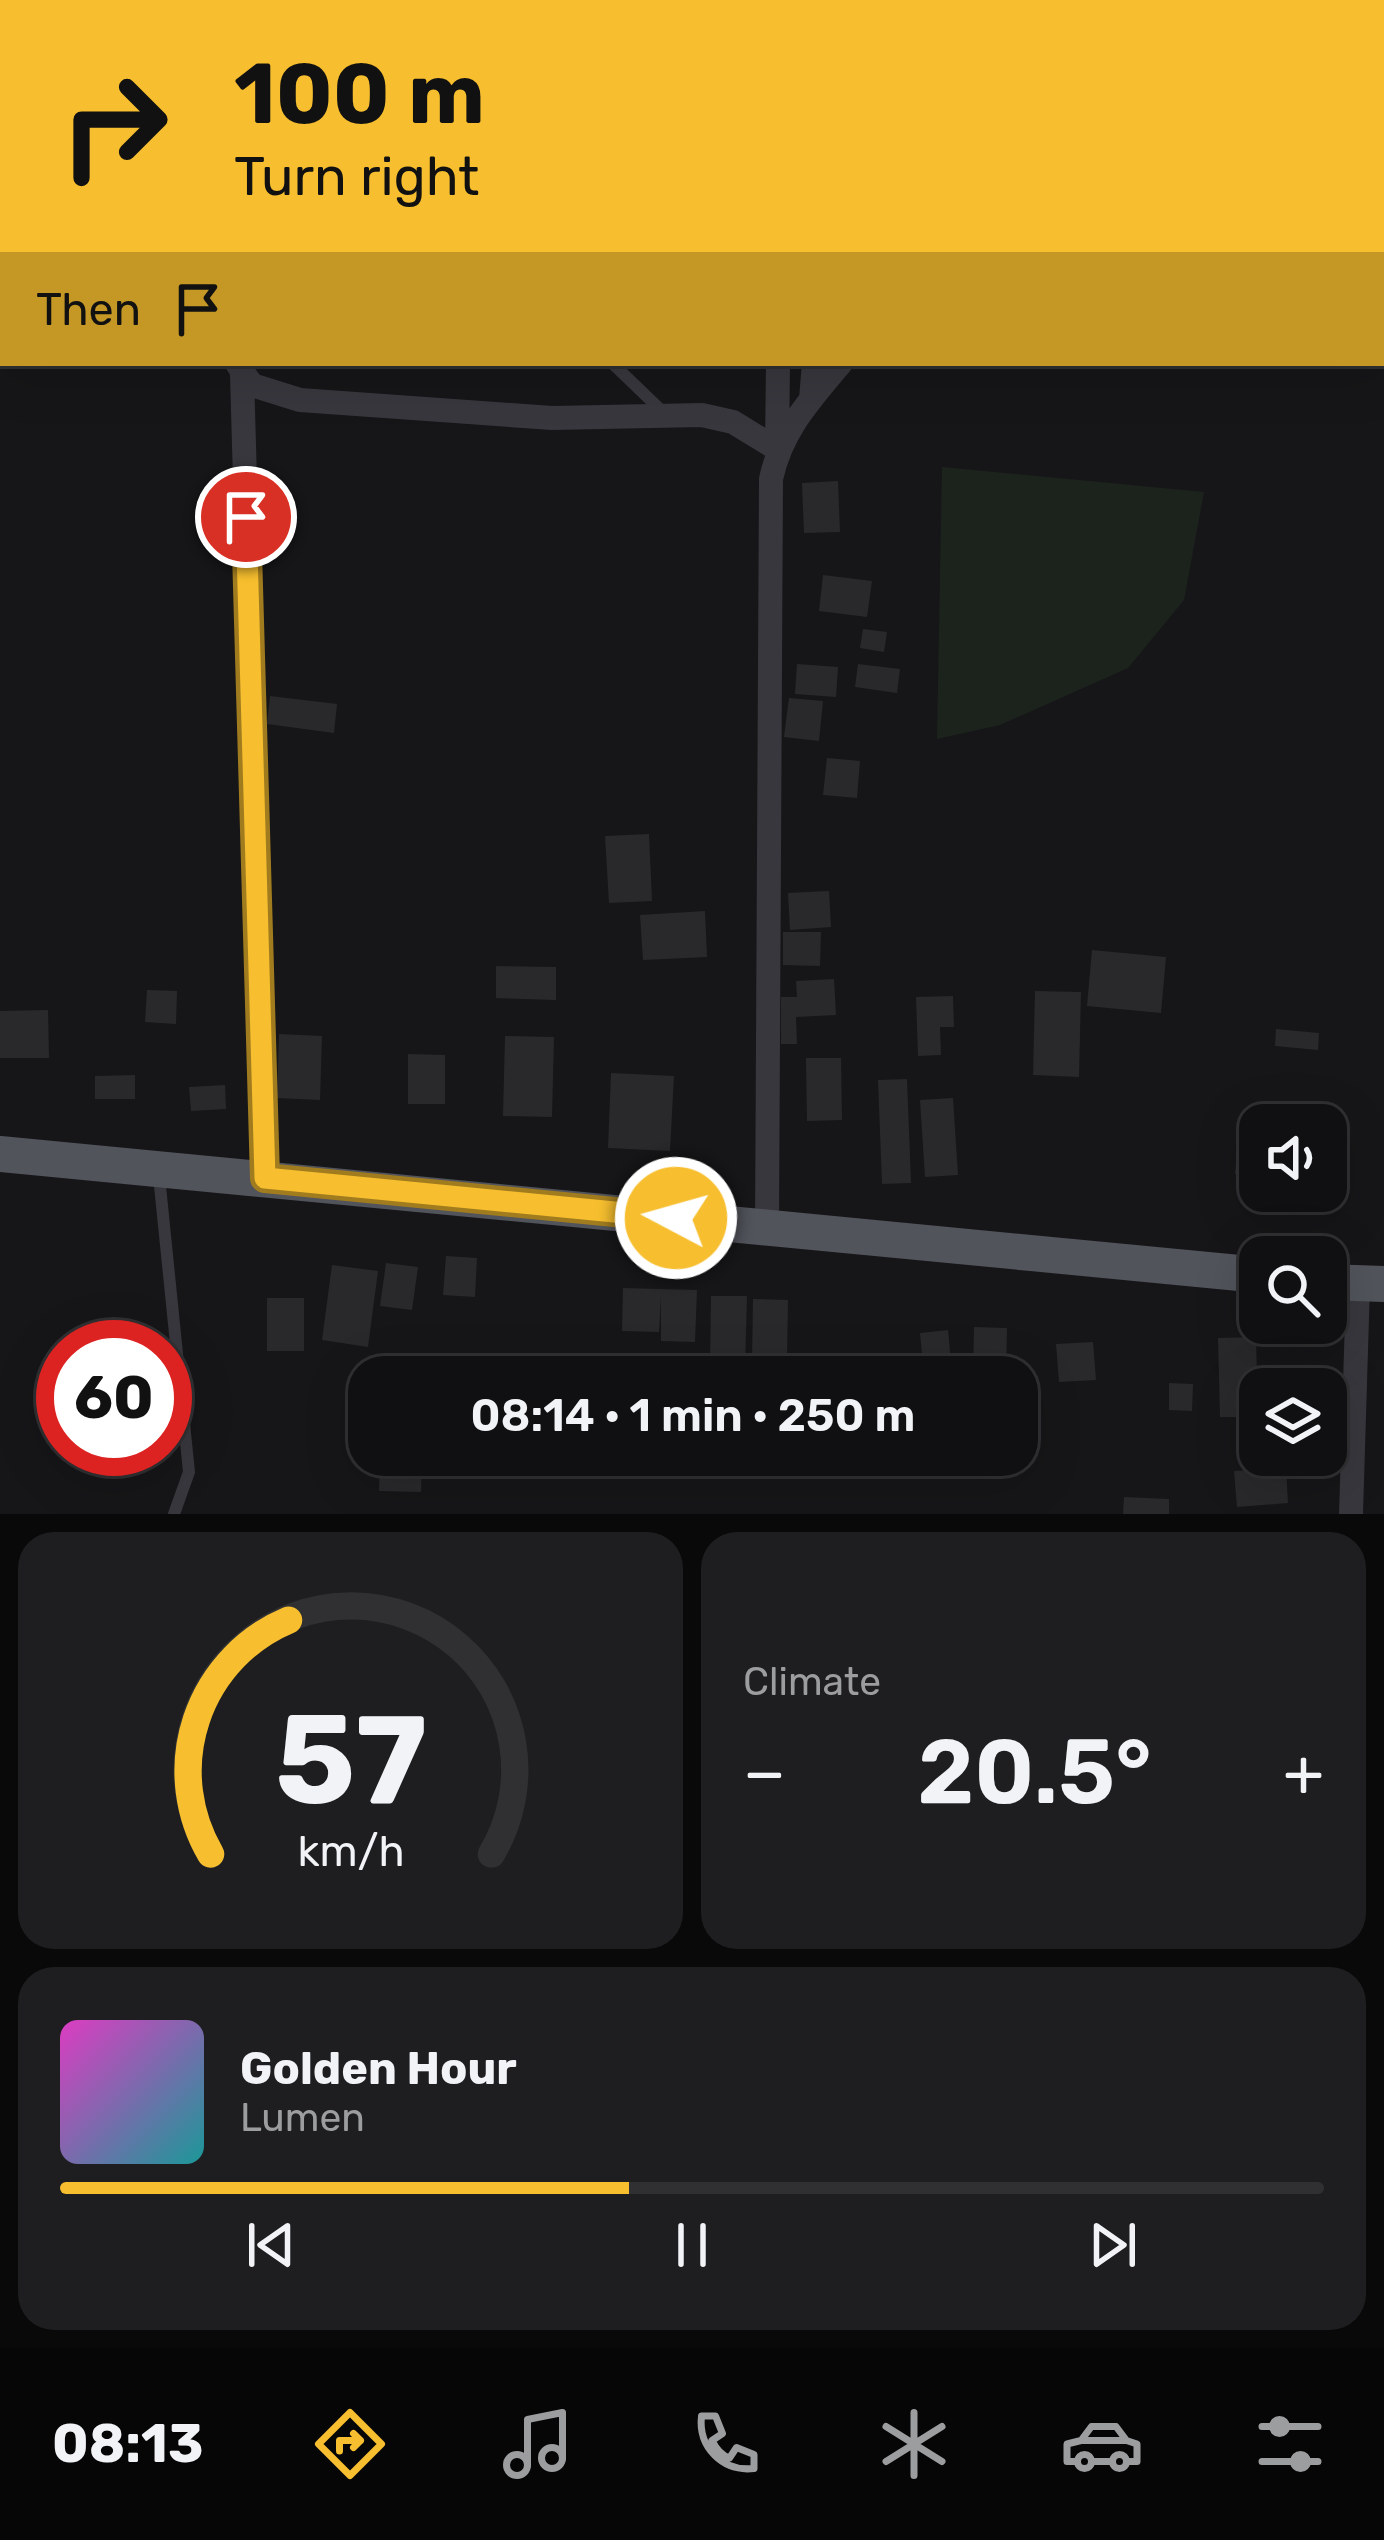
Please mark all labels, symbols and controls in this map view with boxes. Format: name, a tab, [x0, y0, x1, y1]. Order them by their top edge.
text: 100 m	[234, 44, 485, 144]
icon: right	[36, 48, 192, 204]
text: Turn right	[234, 145, 479, 209]
icon: arrive	[165, 276, 231, 342]
text: Then	[36, 283, 141, 336]
pin	[195, 466, 297, 568]
icon: arrive	[213, 484, 279, 550]
map controls	[1239, 1104, 1347, 1476]
button: sound	[1239, 1104, 1347, 1212]
position arrow	[613, 1155, 739, 1281]
button: search	[1239, 1236, 1347, 1344]
speed limit sign: 60	[36, 1320, 192, 1476]
button: layers	[1239, 1368, 1347, 1476]
text: 08:14 · 1 min · 250 m	[471, 1389, 915, 1442]
text: Climate	[743, 1659, 881, 1705]
text: 57	[274, 1686, 427, 1834]
text: 20.5°	[917, 1719, 1152, 1826]
text: −	[743, 1733, 786, 1812]
text: +	[1283, 1733, 1324, 1812]
text: km/h	[297, 1825, 404, 1876]
text: Golden Hour	[240, 2042, 517, 2095]
text: Lumen	[240, 2095, 365, 2141]
icon: previous	[238, 2212, 304, 2278]
icon: pause	[659, 2212, 725, 2278]
icon: next	[1080, 2212, 1146, 2278]
icon: directions	[308, 2402, 392, 2486]
icon: music	[496, 2402, 580, 2486]
icon: phone	[684, 2402, 768, 2486]
icon: climate	[872, 2402, 956, 2486]
icon: car	[1060, 2402, 1144, 2486]
icon: filters	[1248, 2402, 1332, 2486]
text: 08:13	[52, 2412, 204, 2476]

